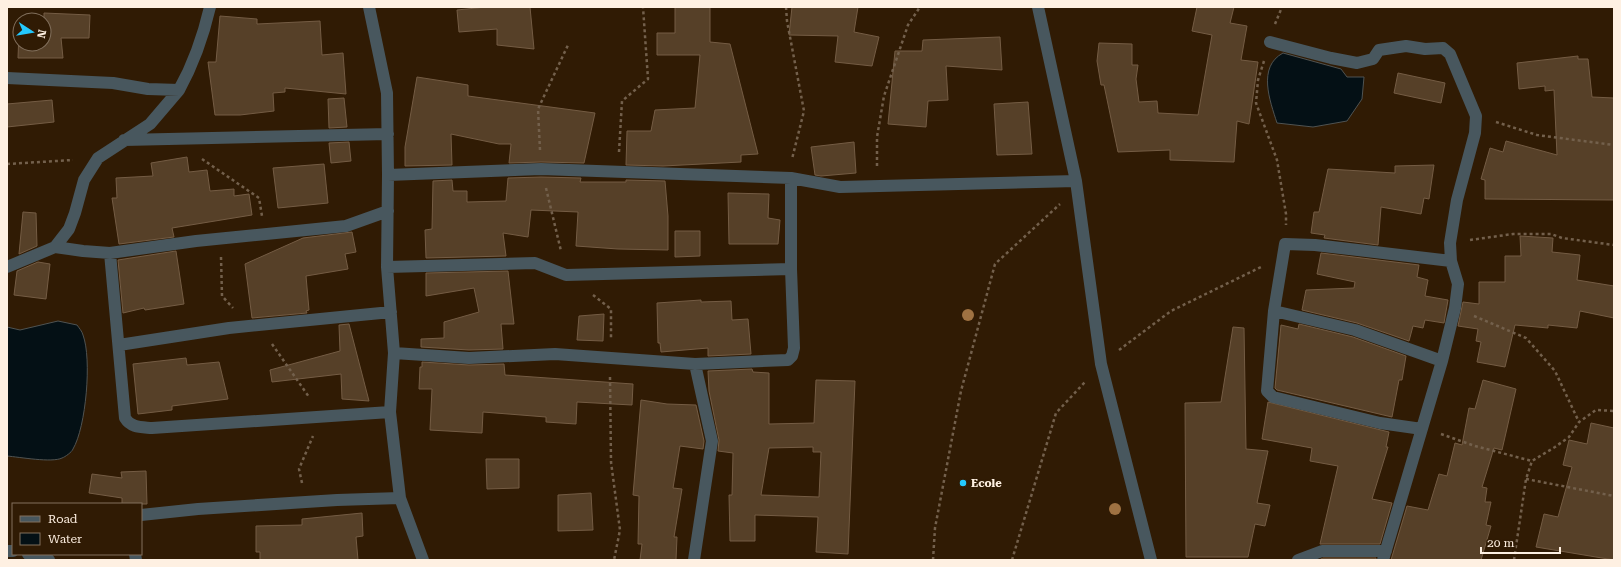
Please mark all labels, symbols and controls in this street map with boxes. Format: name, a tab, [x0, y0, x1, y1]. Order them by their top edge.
north arrow	[12, 12, 52, 52]
text: N	[34, 28, 49, 40]
place label: Ecole	[971, 477, 1002, 490]
marker: Ecole	[958, 478, 968, 488]
legend	[12, 503, 142, 555]
text: Road	[48, 512, 78, 526]
scale bar	[1481, 529, 1560, 555]
text: Water	[48, 532, 82, 546]
text: 20 m	[1487, 536, 1514, 550]

